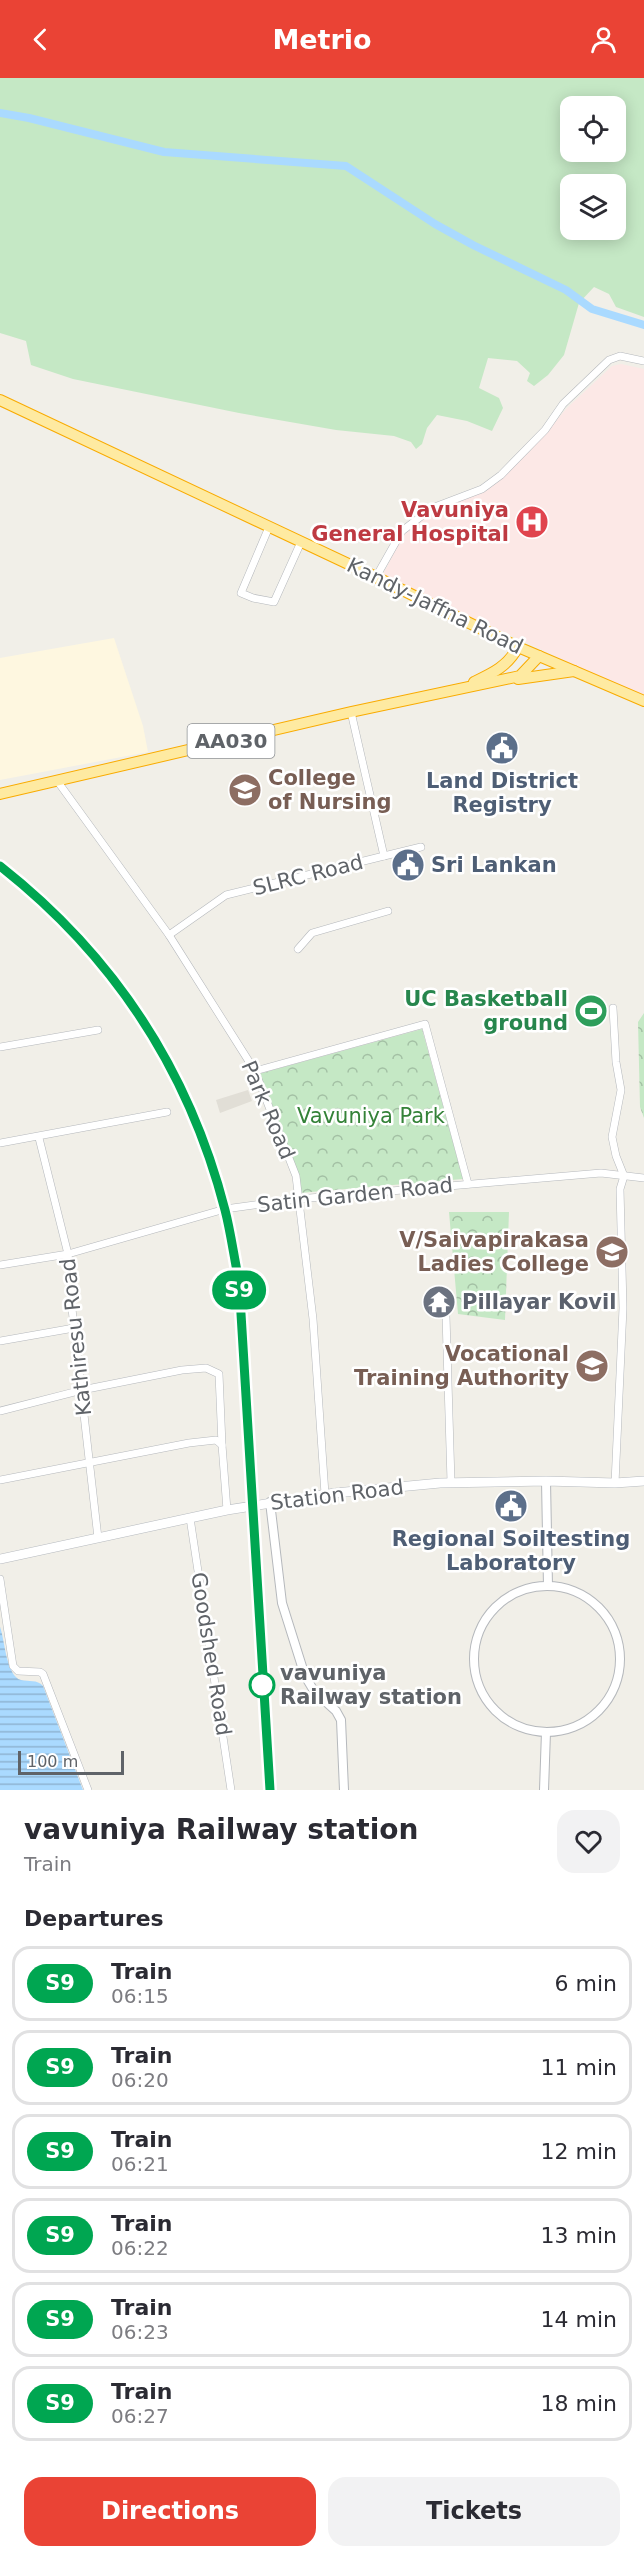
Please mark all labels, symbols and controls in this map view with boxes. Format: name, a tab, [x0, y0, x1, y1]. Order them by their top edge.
icon: back	[24, 23, 57, 56]
icon: person	[587, 23, 620, 56]
text: Metrio	[272, 24, 372, 55]
map controls	[560, 96, 626, 240]
button: locate	[560, 96, 626, 162]
button: layers	[560, 174, 626, 240]
place label: Vavuniya General Hospital	[311, 498, 509, 546]
hospital icon: Vavuniya General Hospital	[514, 504, 550, 540]
street label: Kandy-Jaffna Road	[343, 553, 527, 659]
road number: AA030	[188, 724, 274, 758]
public building icon: Land District Registry	[484, 730, 520, 766]
place label: College of Nursing	[268, 766, 391, 814]
place label: Land District Registry	[426, 769, 578, 817]
school or university icon: College of Nursing	[227, 772, 263, 808]
public building icon: Sri Lankan	[390, 847, 426, 883]
street label: SLRC Road	[250, 850, 366, 900]
place label: Sri Lankan	[431, 853, 557, 877]
place label: UC Basketball ground	[404, 987, 568, 1035]
sports icon: UC Basketball ground	[573, 993, 609, 1029]
street label: Park Road	[236, 1057, 300, 1163]
park label: Vavuniya Park	[297, 1104, 446, 1128]
street label: Satin Garden Road	[256, 1173, 454, 1217]
place label: V/Saivapirakasa Ladies College	[399, 1228, 589, 1276]
school or university icon: V/Saivapirakasa Ladies College	[594, 1234, 630, 1270]
street label: Kathiresu Road	[56, 1257, 96, 1417]
line badge: S9	[212, 1270, 266, 1310]
text: S9	[224, 1278, 254, 1302]
temple icon: Pillayar Kovil	[421, 1284, 457, 1320]
place label: Pillayar Kovil	[462, 1290, 616, 1314]
place label: Vocational Training Authority	[354, 1342, 569, 1390]
school or university icon: Vocational Training Authority	[574, 1348, 610, 1384]
street label: Station Road	[269, 1475, 405, 1515]
public building icon: Regional Soiltesting Laboratory	[493, 1488, 529, 1524]
place label: Regional Soiltesting Laboratory	[392, 1527, 630, 1575]
street label: Goodshed Road	[186, 1571, 236, 1737]
place label: vavuniya Railway station	[280, 1661, 462, 1709]
marker: vavuniya Railway station	[249, 1672, 275, 1698]
scale bar	[18, 1748, 124, 1776]
text: 100 m	[27, 1752, 78, 1771]
button: heart	[557, 1810, 620, 1873]
text: vavuniya Railway station	[24, 1813, 418, 1846]
text: Train	[24, 1852, 72, 1876]
text: Departures	[24, 1906, 164, 1931]
text: Train	[111, 1959, 173, 1984]
text: S9	[45, 1971, 75, 1995]
text: 6 min	[555, 1971, 617, 1996]
text: 06:15	[111, 1984, 169, 2008]
text: Train	[111, 2043, 173, 2068]
text: S9	[45, 2055, 75, 2079]
text: 11 min	[541, 2055, 617, 2080]
text: 06:20	[111, 2068, 169, 2092]
text: Train	[111, 2127, 173, 2152]
text: S9	[45, 2139, 75, 2163]
text: 12 min	[541, 2139, 617, 2164]
text: 06:21	[111, 2152, 169, 2176]
text: Train	[111, 2211, 173, 2236]
text: S9	[45, 2223, 75, 2247]
text: 13 min	[541, 2223, 617, 2248]
text: 06:22	[111, 2236, 169, 2260]
text: Train	[111, 2295, 173, 2320]
text: S9	[45, 2307, 75, 2331]
text: 14 min	[541, 2307, 617, 2332]
text: 06:23	[111, 2320, 169, 2344]
text: Train	[111, 2379, 173, 2404]
text: S9	[45, 2391, 75, 2415]
text: 18 min	[541, 2391, 617, 2416]
text: 06:27	[111, 2404, 169, 2428]
button: Directions	[24, 2477, 316, 2546]
button: Tickets	[328, 2477, 620, 2546]

